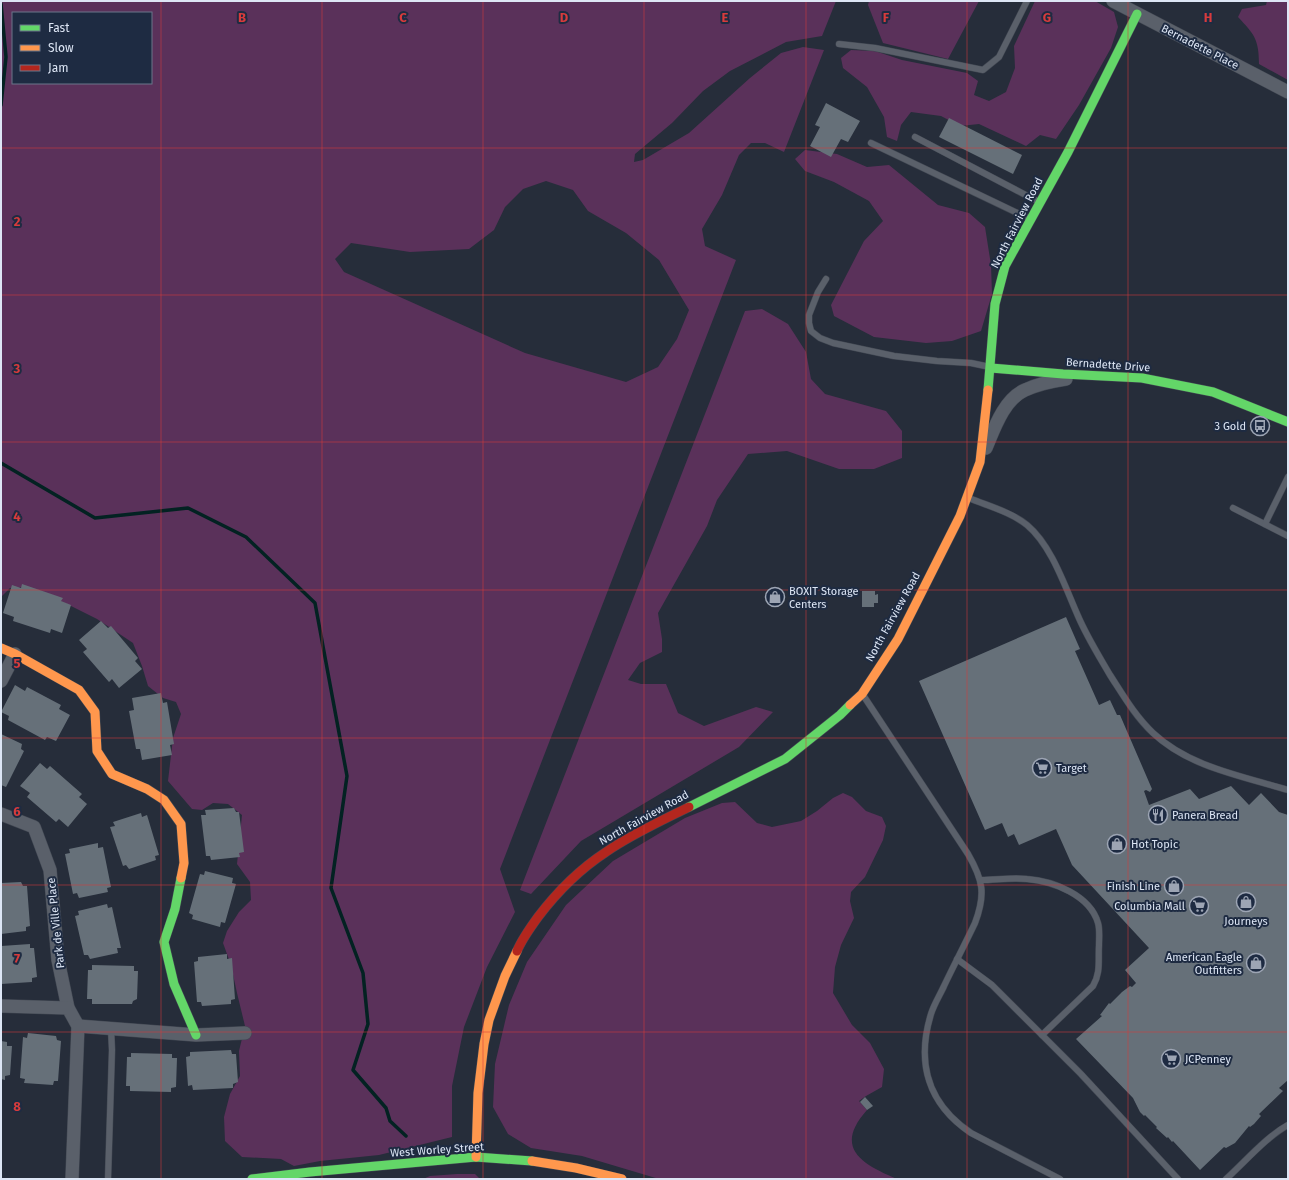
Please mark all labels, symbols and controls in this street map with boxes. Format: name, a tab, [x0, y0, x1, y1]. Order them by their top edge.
text: B	[238, 10, 246, 25]
text: C	[399, 10, 407, 25]
text: D	[560, 10, 569, 25]
text: E	[722, 10, 729, 25]
text: F	[883, 10, 890, 25]
text: G	[1043, 10, 1051, 25]
text: H	[1204, 10, 1212, 25]
legend	[12, 12, 152, 84]
text: Fast	[48, 21, 70, 35]
street label: Bernadette Place	[1159, 22, 1241, 72]
text: Slow	[48, 41, 74, 55]
text: Jam	[48, 61, 68, 75]
street label: North Fairview Road	[988, 175, 1046, 271]
text: 2	[14, 214, 21, 229]
street label: Bernadette Drive	[1065, 356, 1151, 374]
text: 3	[13, 361, 21, 376]
bus stop icon: 3 Gold	[1249, 415, 1271, 437]
place label: 3 Gold	[1214, 420, 1246, 433]
text: 4	[13, 509, 21, 524]
street label: North Fairview Road	[863, 570, 923, 664]
place label: BOXIT Storage Centers	[789, 585, 858, 611]
shop icon: BOXIT Storage Centers	[764, 586, 786, 608]
text: 5	[14, 656, 21, 671]
supermarket icon: Target	[1031, 757, 1053, 779]
place label: Target	[1056, 762, 1087, 775]
street label: North Fairview Road	[597, 788, 691, 848]
text: 6	[13, 804, 21, 819]
restaurant icon: Panera Bread	[1147, 804, 1169, 826]
place label: Panera Bread	[1172, 809, 1238, 822]
shop icon: Hot Topic	[1106, 833, 1128, 855]
place label: Hot Topic	[1131, 838, 1178, 851]
shop icon: Finish Line	[1163, 875, 1185, 897]
street label: Park de Ville Place	[45, 877, 67, 969]
place label: Finish Line	[1107, 880, 1160, 893]
shop icon: Journeys	[1235, 891, 1257, 913]
supermarket icon: Columbia Mall	[1188, 895, 1210, 917]
place label: Columbia Mall	[1114, 900, 1185, 913]
place label: Journeys	[1224, 915, 1268, 928]
text: 7	[14, 951, 20, 966]
place label: American Eagle Outfitters	[1166, 951, 1242, 977]
shop icon: American Eagle Outfitters	[1245, 952, 1267, 974]
supermarket icon: JCPenney	[1160, 1048, 1182, 1070]
place label: JCPenney	[1185, 1053, 1231, 1066]
text: 8	[13, 1099, 21, 1114]
street label: West Worley Street	[390, 1140, 484, 1160]

